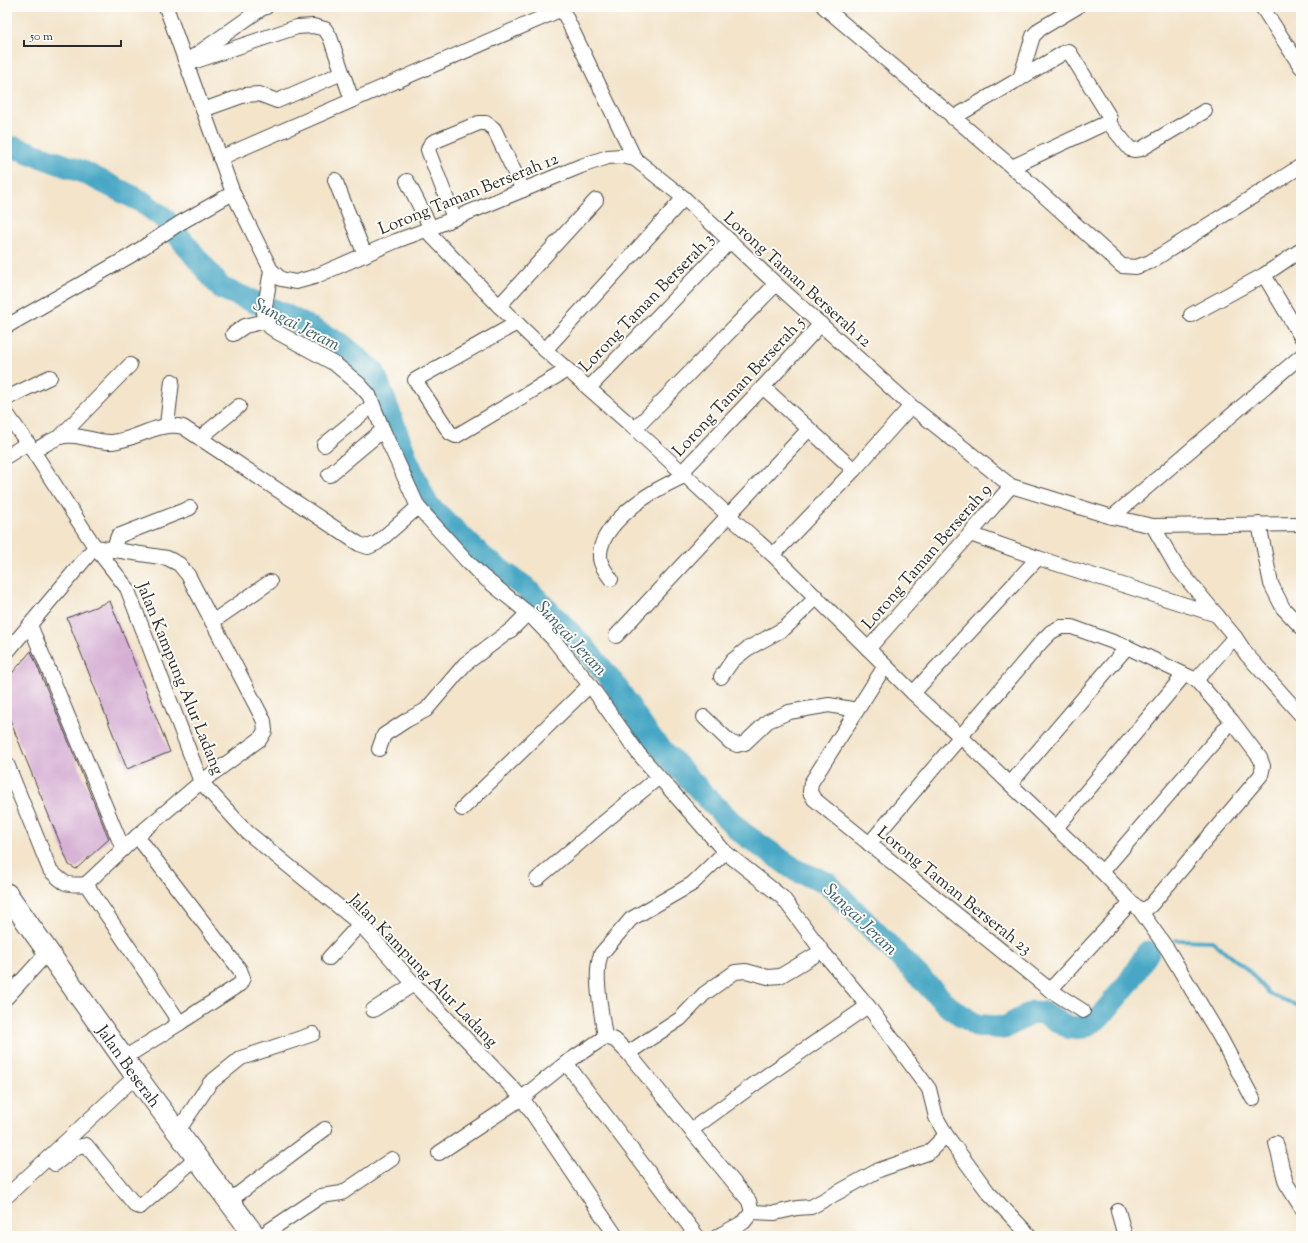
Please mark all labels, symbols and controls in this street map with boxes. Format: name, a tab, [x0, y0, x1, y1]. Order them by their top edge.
scale bar	[24, 22, 121, 48]
text: 50 m	[29, 28, 53, 46]
street label: Lorong Taman Berserah 12	[375, 148, 562, 242]
street label: Lorong Taman Berserah 12	[717, 207, 876, 354]
street label: Lorong Taman Berserah 3	[574, 228, 720, 378]
water label: Sungai Jeram	[248, 293, 344, 359]
street label: Lorong Taman Berserah 5	[668, 312, 811, 463]
street label: Lorong Taman Berserah 9	[857, 479, 998, 636]
street label: Jalan Kampung Alur Ladang	[129, 578, 229, 779]
water label: Sungai Jeram	[529, 596, 612, 683]
street label: Lorong Taman Berserah 23	[871, 821, 1036, 962]
water label: Sungai Jeram	[817, 878, 903, 963]
street label: Jalan Kampung Alur Ladang	[342, 888, 503, 1054]
street label: Jalan Beserah	[89, 1020, 166, 1113]

